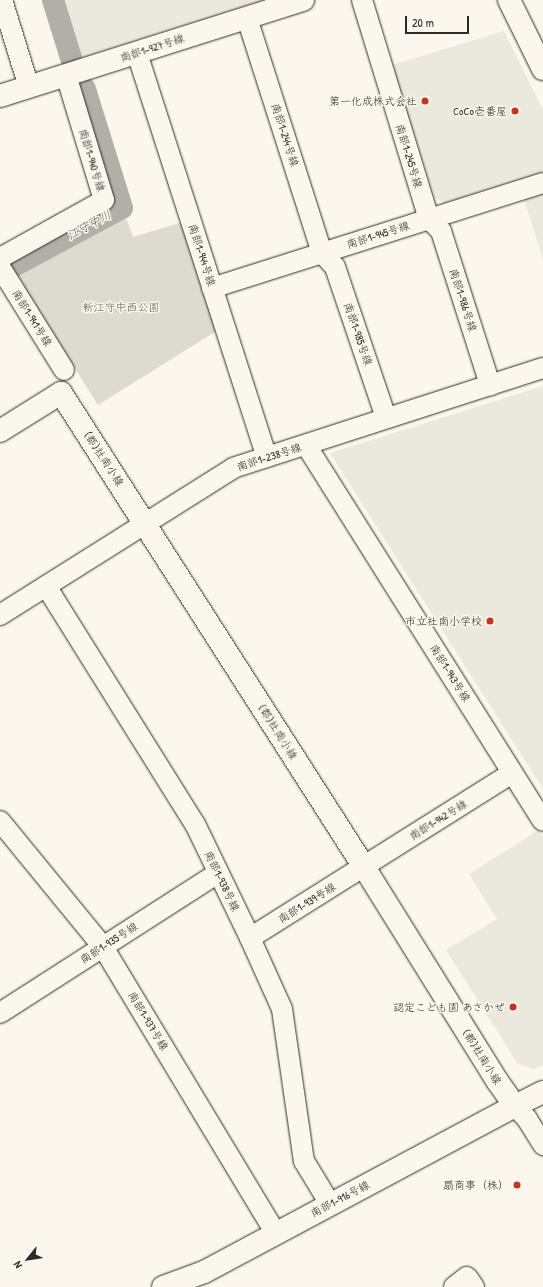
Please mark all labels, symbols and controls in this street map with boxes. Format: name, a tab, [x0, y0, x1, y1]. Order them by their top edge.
scale bar	[407, 8, 471, 34]
text: 20 m	[412, 14, 434, 31]
street label: 南部1-927号線	[118, 31, 186, 65]
place label: 第一化成株式会社	[329, 94, 417, 108]
marker: 第一化成株式会社	[420, 96, 430, 106]
street label: 南部1-244号線	[269, 102, 301, 168]
place label: CoCo壱番屋	[453, 104, 507, 118]
marker: CoCo壱番屋	[510, 106, 520, 116]
street label: 南部1-245号線	[393, 122, 425, 190]
street label: 南部1-940号線	[76, 127, 108, 193]
water label: 江守中川	[64, 207, 114, 243]
street label: 南部1-945号線	[345, 219, 411, 251]
street label: 南部1-944号線	[186, 222, 218, 288]
street label: 南部1-986号線	[447, 267, 479, 333]
street label: 南部1-941号線	[9, 287, 55, 349]
park label: 新江守中西公園	[83, 300, 159, 314]
street label: 南部1-985号線	[341, 301, 375, 367]
street label: (都)社南小線	[81, 429, 127, 489]
street label: 南部1-238号線	[235, 440, 303, 474]
place label: 市立社南小学校	[405, 614, 482, 628]
marker: 市立社南小学校	[485, 616, 495, 626]
street label: 南部1-943号線	[427, 642, 473, 704]
street label: (都)社南小線	[256, 702, 300, 762]
street label: 南部1-942号線	[407, 797, 469, 843]
street label: 南部1-938号線	[202, 848, 242, 914]
street label: 南部1-939号線	[276, 880, 338, 926]
street label: 南部1-935号線	[78, 919, 140, 967]
street label: 南部1-937号線	[125, 989, 171, 1053]
place label: 認定こども園 あさかぜ	[392, 1000, 505, 1014]
marker: 認定こども園 あさかぜ	[508, 1002, 518, 1012]
street label: (都)社南小線	[460, 1027, 504, 1087]
street label: 南部1-916号線	[308, 1178, 372, 1220]
place label: 扇商事（株）	[443, 1178, 509, 1192]
marker: 扇商事（株）	[512, 1180, 522, 1190]
north arrow	[8, 1239, 48, 1279]
text: N	[10, 1259, 25, 1271]

